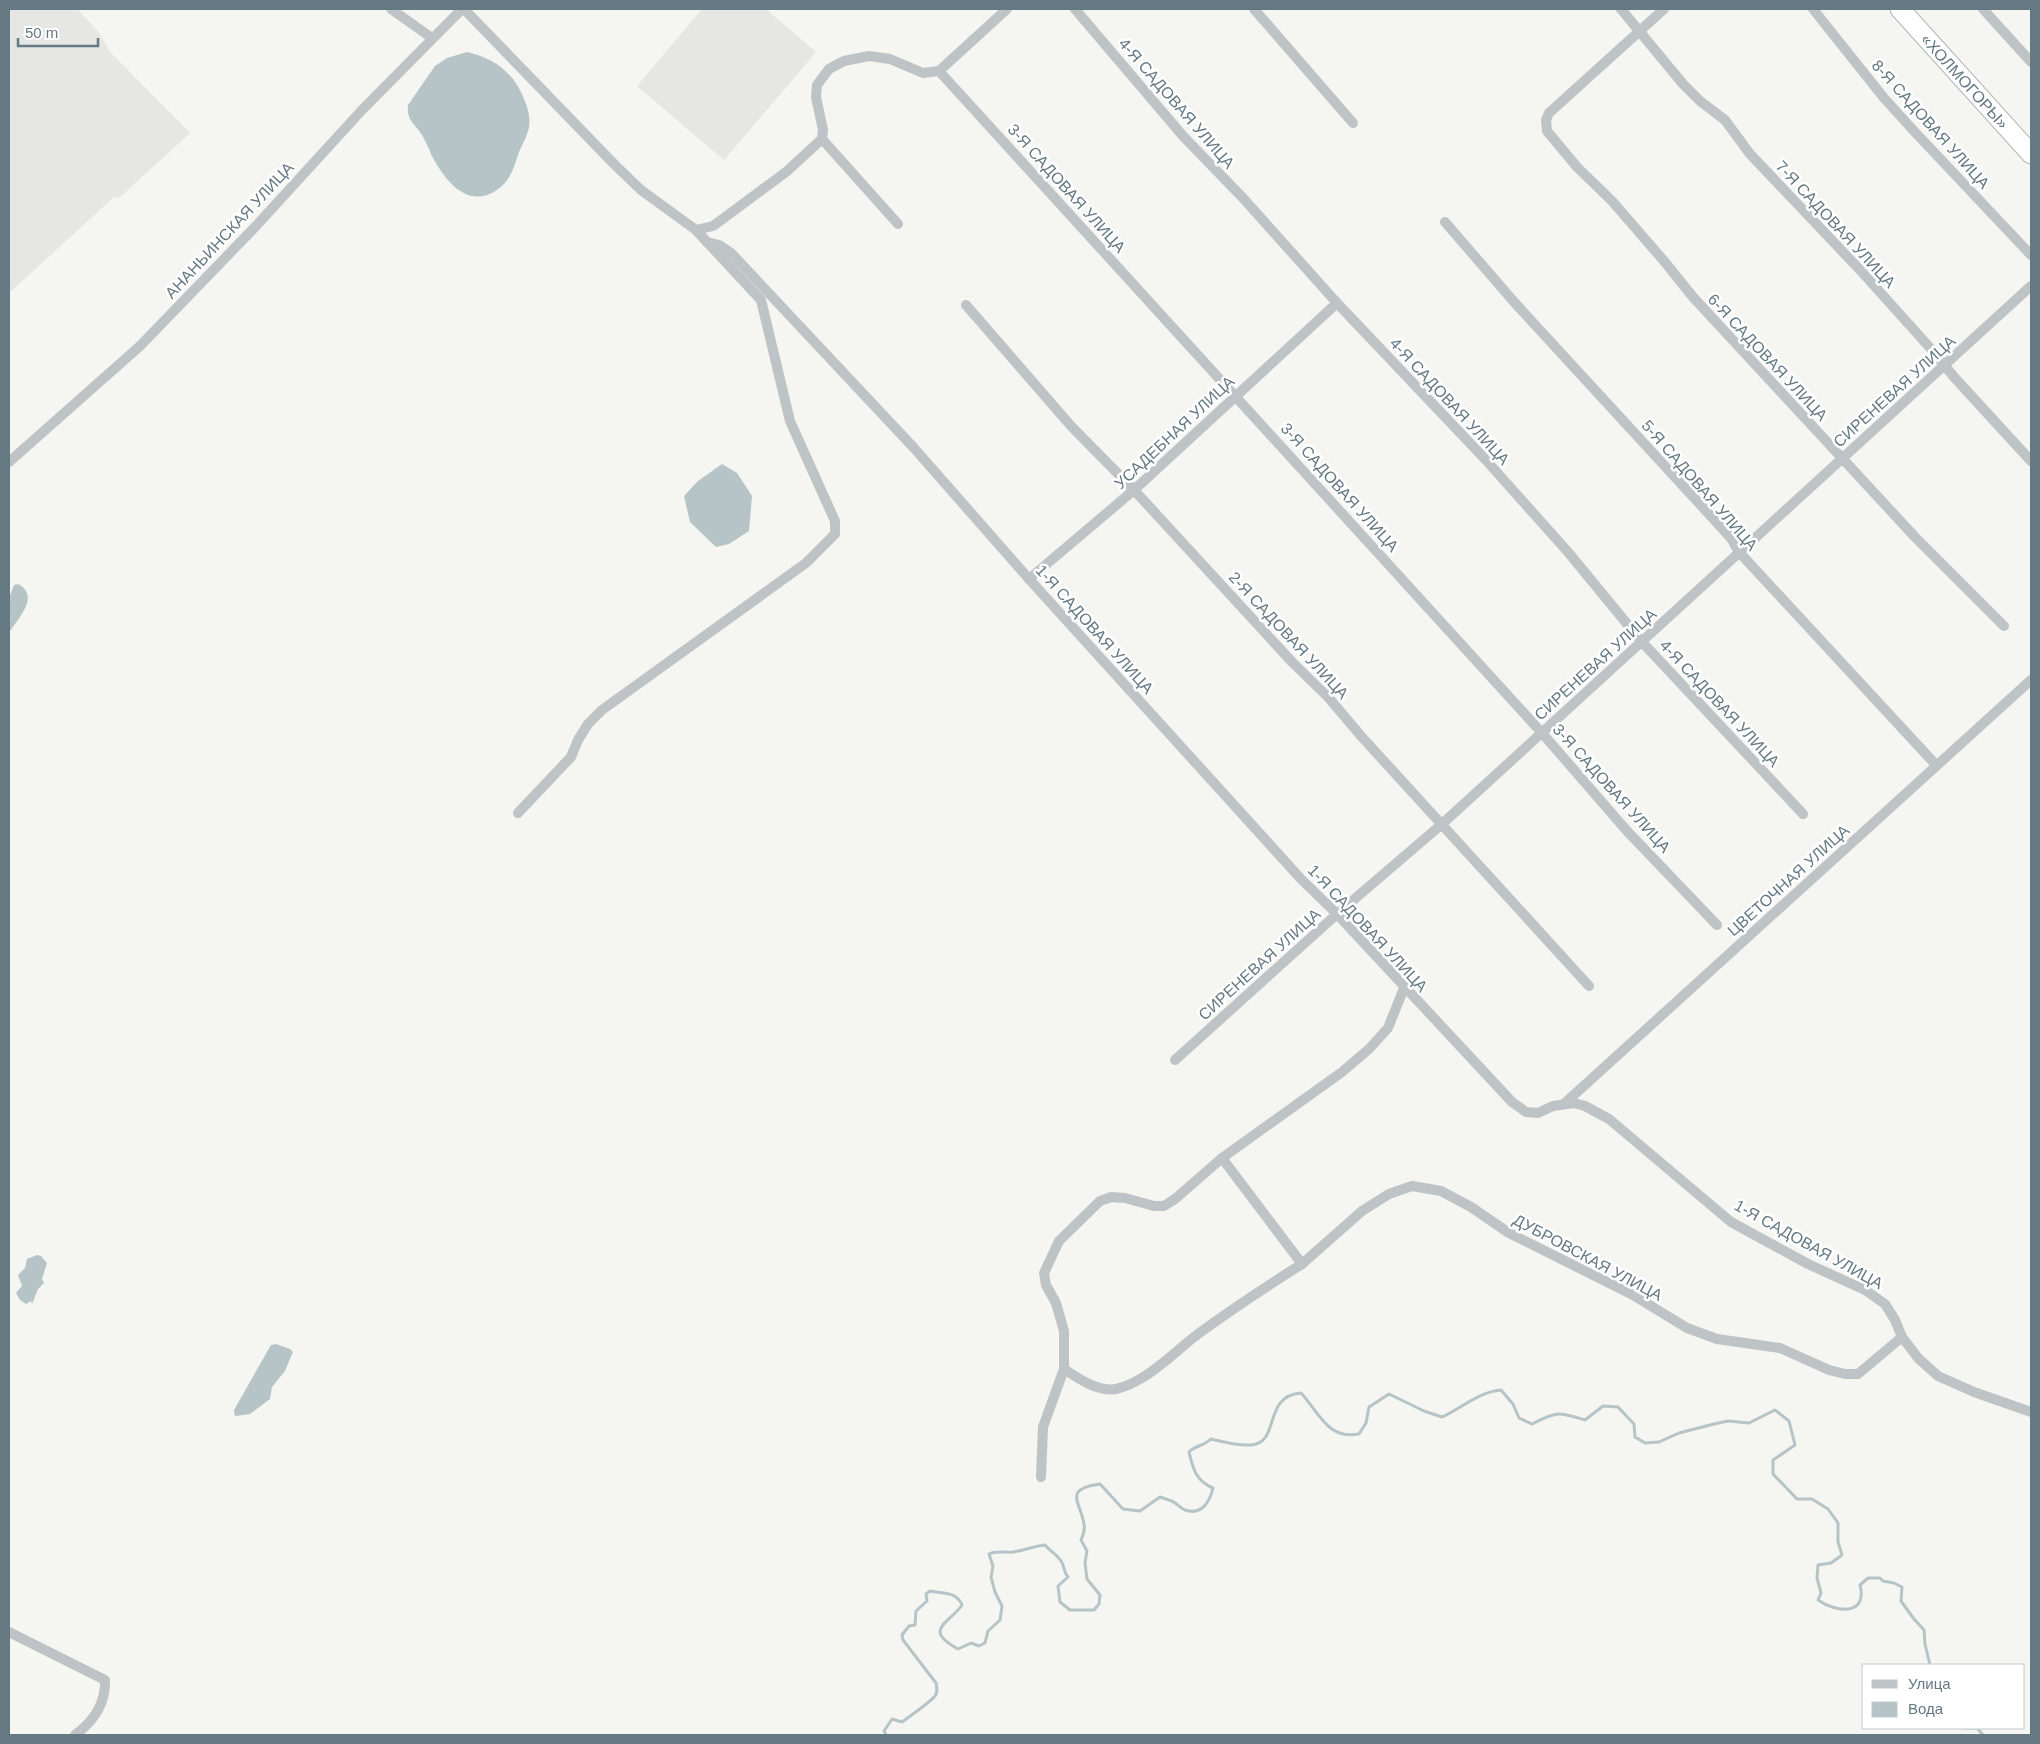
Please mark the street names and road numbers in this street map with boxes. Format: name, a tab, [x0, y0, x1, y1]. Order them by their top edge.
street label: «ХОЛМОГОРЫ»	[1918, 30, 2012, 132]
street label: 4-Я САДОВАЯ УЛИЦА	[1115, 35, 1238, 172]
street label: 8-Я САДОВАЯ УЛИЦА	[1868, 57, 1993, 192]
street label: 3-Я САДОВАЯ УЛИЦА	[1004, 121, 1129, 256]
street label: 7-Я САДОВАЯ УЛИЦА	[1773, 158, 1899, 291]
street label: АНАНЬИНСКАЯ УЛИЦА	[162, 159, 297, 302]
street label: 6-Я САДОВАЯ УЛИЦА	[1705, 291, 1831, 424]
street label: СИРЕНЕВАЯ УЛИЦА	[1830, 332, 1959, 450]
street label: 4-Я САДОВАЯ УЛИЦА	[1387, 335, 1513, 468]
street label: УСАДЕБНАЯ УЛИЦА	[1111, 372, 1238, 492]
street label: 5-Я САДОВАЯ УЛИЦА	[1638, 417, 1761, 554]
street label: 3-Я САДОВАЯ УЛИЦА	[1277, 420, 1402, 555]
street label: 1-Я САДОВАЯ УЛИЦА	[1032, 562, 1157, 697]
street label: 2-Я САДОВАЯ УЛИЦА	[1226, 569, 1352, 702]
street label: СИРЕНЕВАЯ УЛИЦА	[1531, 605, 1660, 723]
street label: 4-Я САДОВАЯ УЛИЦА	[1657, 637, 1783, 770]
street label: 3-Я САДОВАЯ УЛИЦА	[1549, 721, 1674, 856]
street label: ЦВЕТОЧНАЯ УЛИЦА	[1724, 821, 1853, 939]
street label: 1-Я САДОВАЯ УЛИЦА	[1305, 862, 1431, 995]
street label: СИРЕНЕВАЯ УЛИЦА	[1195, 905, 1324, 1023]
street label: 1-Я САДОВАЯ УЛИЦА	[1732, 1197, 1886, 1292]
street label: ДУБРОВСКАЯ УЛИЦА	[1510, 1211, 1665, 1304]

